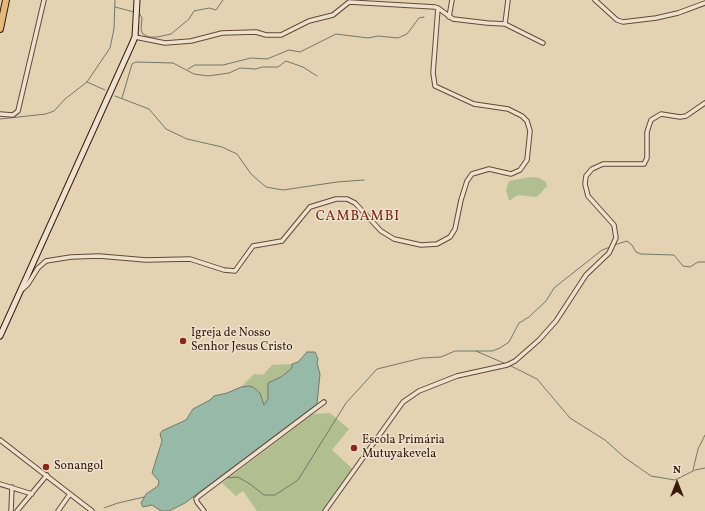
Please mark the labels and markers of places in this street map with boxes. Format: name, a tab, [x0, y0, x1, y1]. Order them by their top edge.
place label: Igreja de Nosso Senhor Jesus Cristo	[191, 327, 293, 355]
marker: Igreja de Nosso Senhor Jesus Cristo	[178, 336, 188, 346]
place label: Escola Primária Mutuyakevela	[362, 434, 445, 462]
marker: Escola Primária Mutuyakevela	[349, 443, 359, 453]
place label: Sonangol	[54, 460, 103, 474]
marker: Sonangol	[41, 462, 51, 472]

